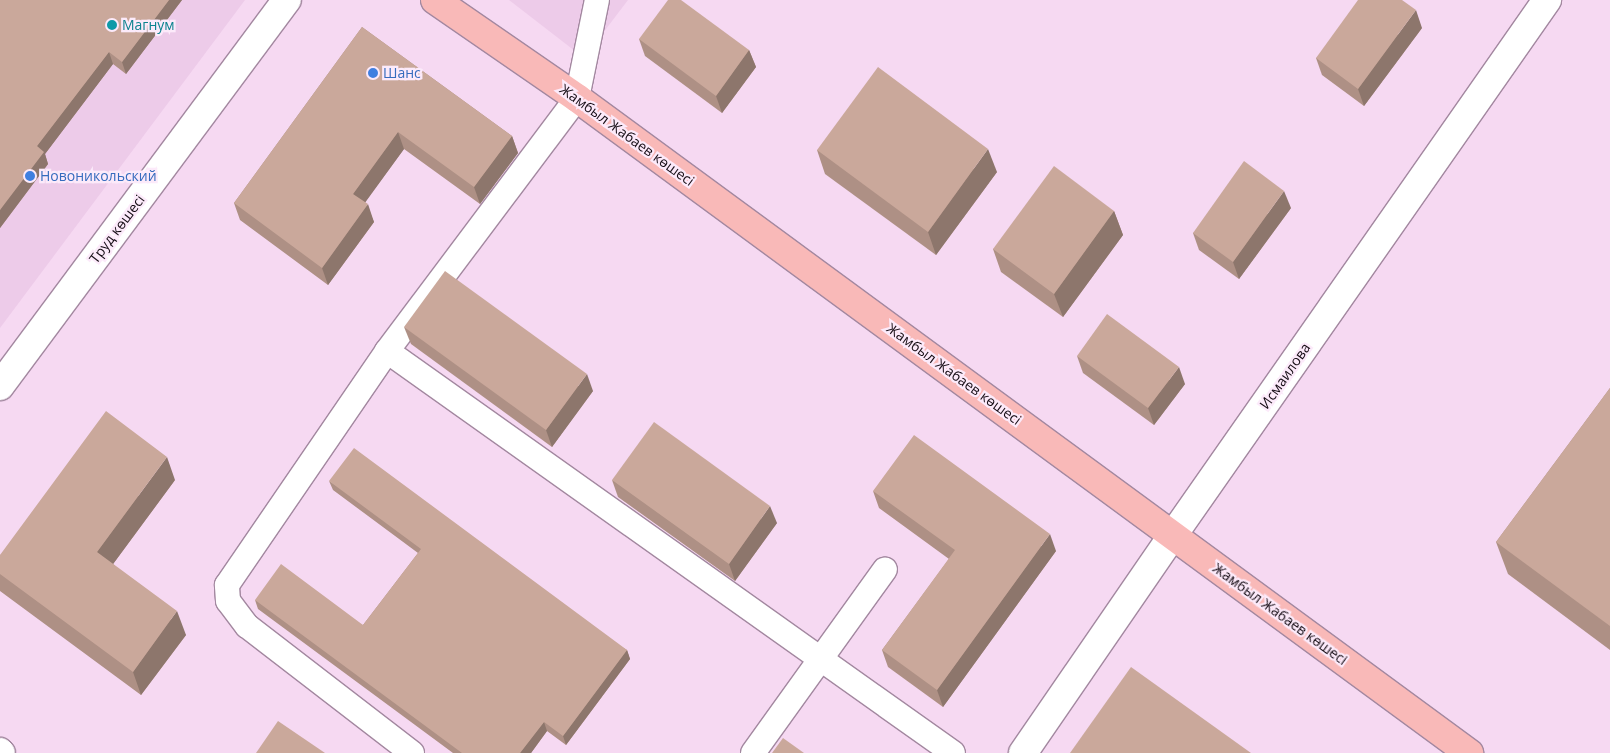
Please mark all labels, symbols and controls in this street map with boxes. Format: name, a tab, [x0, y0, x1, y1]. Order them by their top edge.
place label: Магнум	[122, 17, 175, 33]
marker: Магнум	[106, 19, 118, 31]
place label: Шанс	[383, 65, 421, 81]
marker: Шанс	[367, 67, 379, 79]
street label: Жамбыл Жабаев көшесі	[557, 81, 697, 189]
place label: Новоникольский	[40, 168, 157, 184]
marker: Новоникольский	[24, 170, 36, 182]
street label: Труд көшесі	[86, 192, 148, 266]
street label: Жамбыл Жабаев көшесі	[884, 320, 1024, 428]
street label: Исмаилова	[1256, 340, 1314, 412]
street label: Жамбыл Жабаев көшесі	[1210, 560, 1350, 668]

